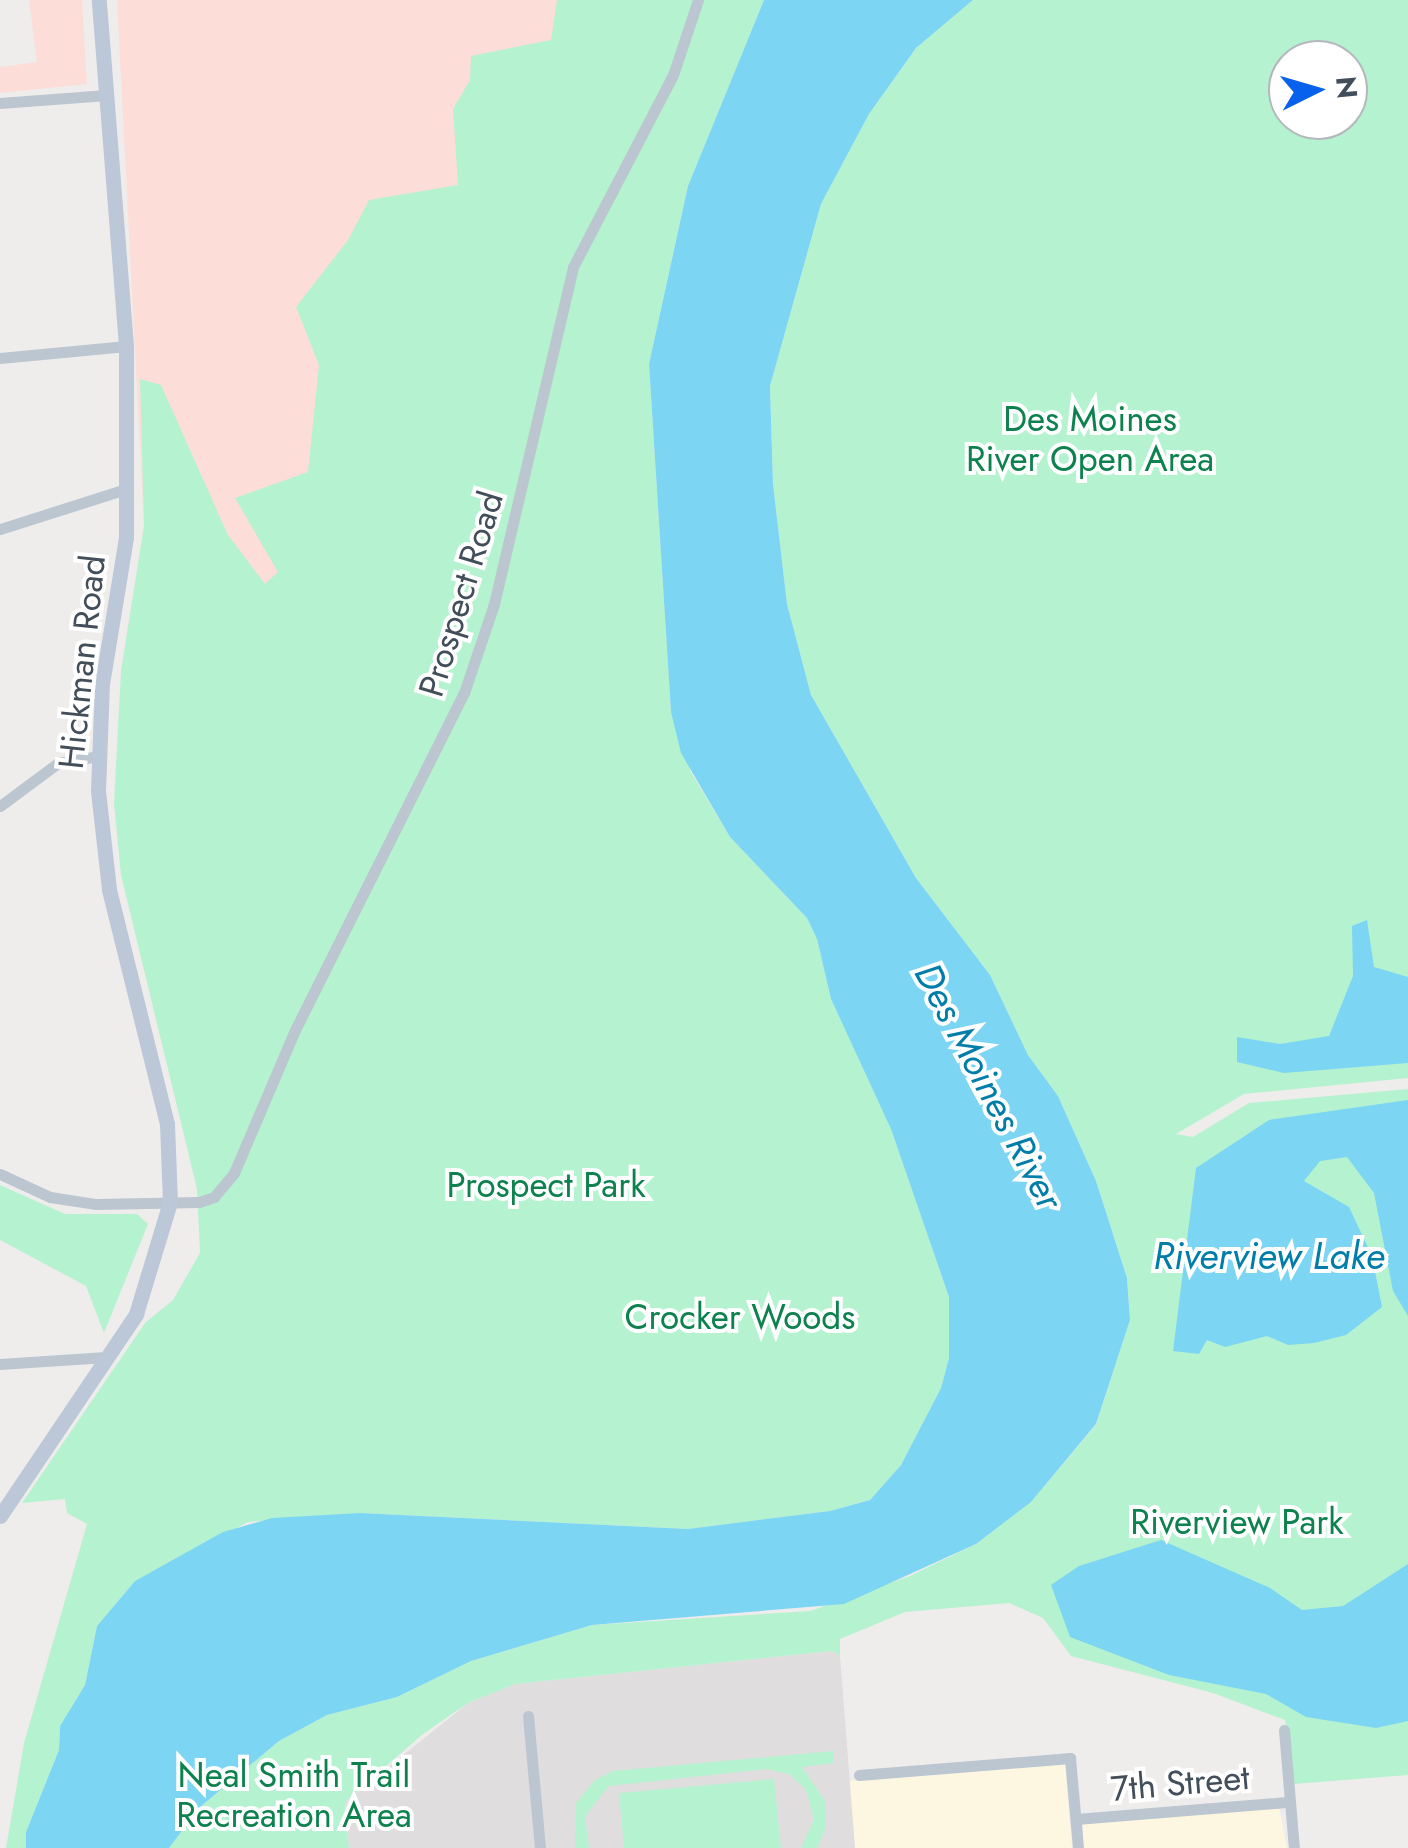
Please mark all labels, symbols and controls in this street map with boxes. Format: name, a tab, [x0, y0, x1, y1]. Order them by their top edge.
north arrow	[1268, 40, 1368, 140]
text: N	[1325, 75, 1368, 100]
park label: Des Moines River Open Area	[966, 398, 1214, 480]
street label: Prospect Road	[410, 486, 512, 702]
street label: Hickman Road	[50, 553, 114, 771]
water label: Des Moines River	[905, 955, 1073, 1217]
park label: Prospect Park	[446, 1164, 646, 1206]
water label: Riverview Lake	[1153, 1233, 1385, 1279]
park label: Crocker Woods	[625, 1296, 855, 1338]
park label: Riverview Park	[1130, 1501, 1344, 1543]
park label: Neal Smith Trail Recreation Area	[176, 1754, 412, 1836]
street label: 7th Street	[1109, 1756, 1251, 1810]

